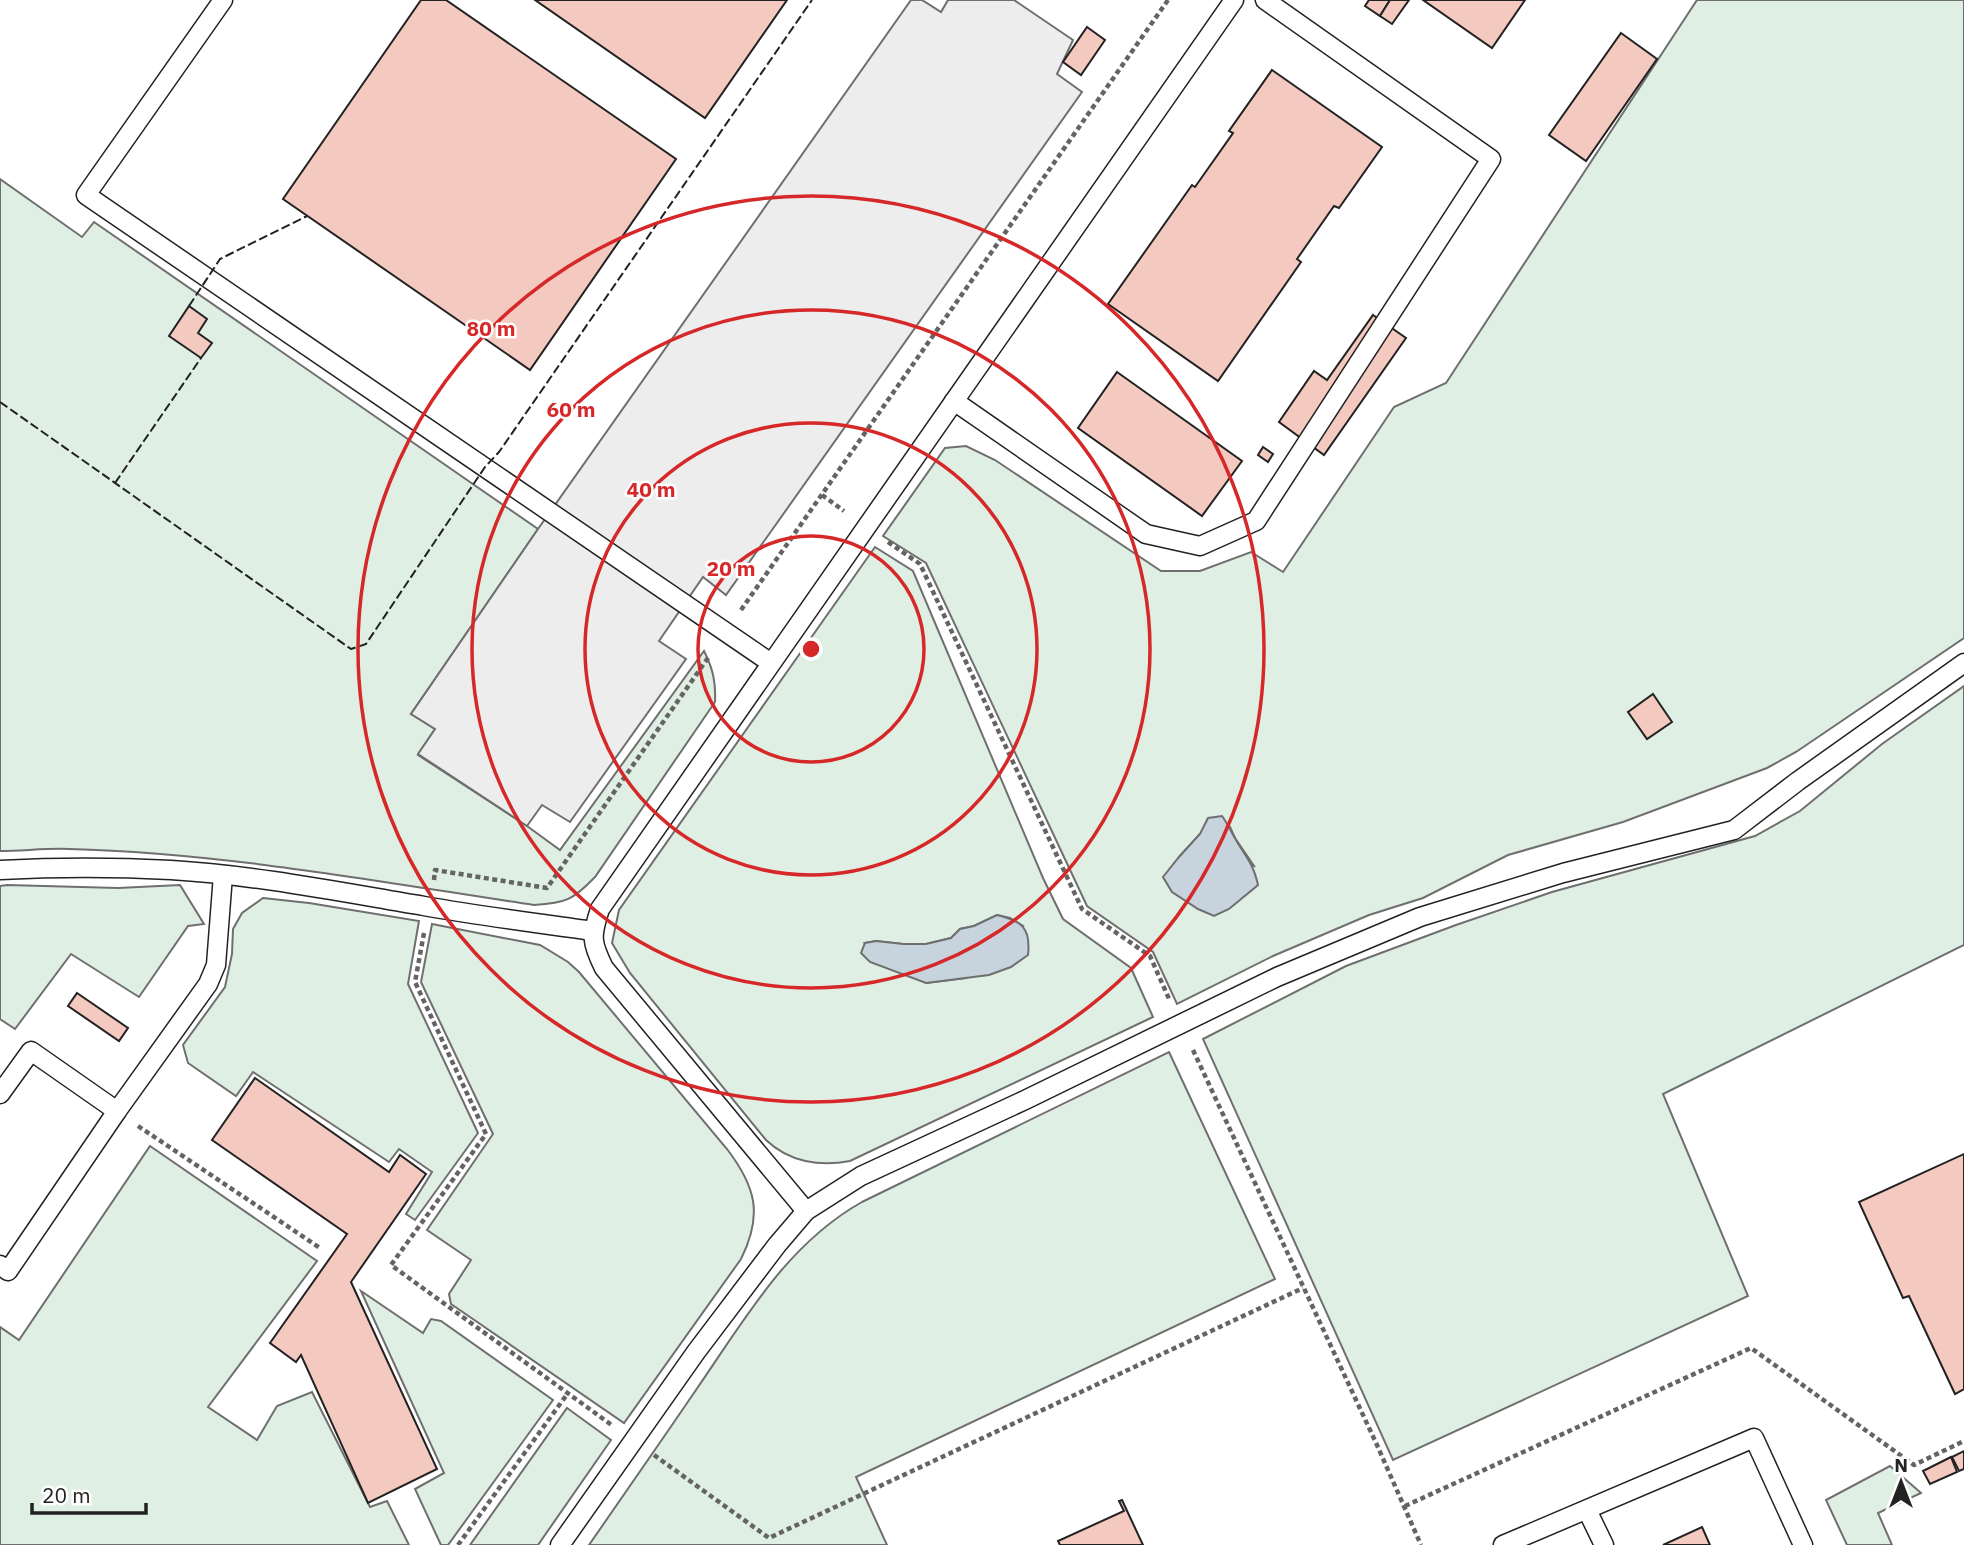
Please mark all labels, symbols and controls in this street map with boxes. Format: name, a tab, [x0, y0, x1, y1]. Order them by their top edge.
text: 80 m	[467, 314, 515, 342]
text: 60 m	[547, 395, 595, 423]
text: 40 m	[627, 475, 675, 503]
text: 20 m	[707, 554, 755, 582]
centre of rings	[799, 637, 823, 661]
north arrow	[1866, 1447, 1936, 1517]
text: N	[1894, 1453, 1908, 1477]
scale bar	[32, 1472, 145, 1516]
text: 20 m	[42, 1481, 91, 1509]

